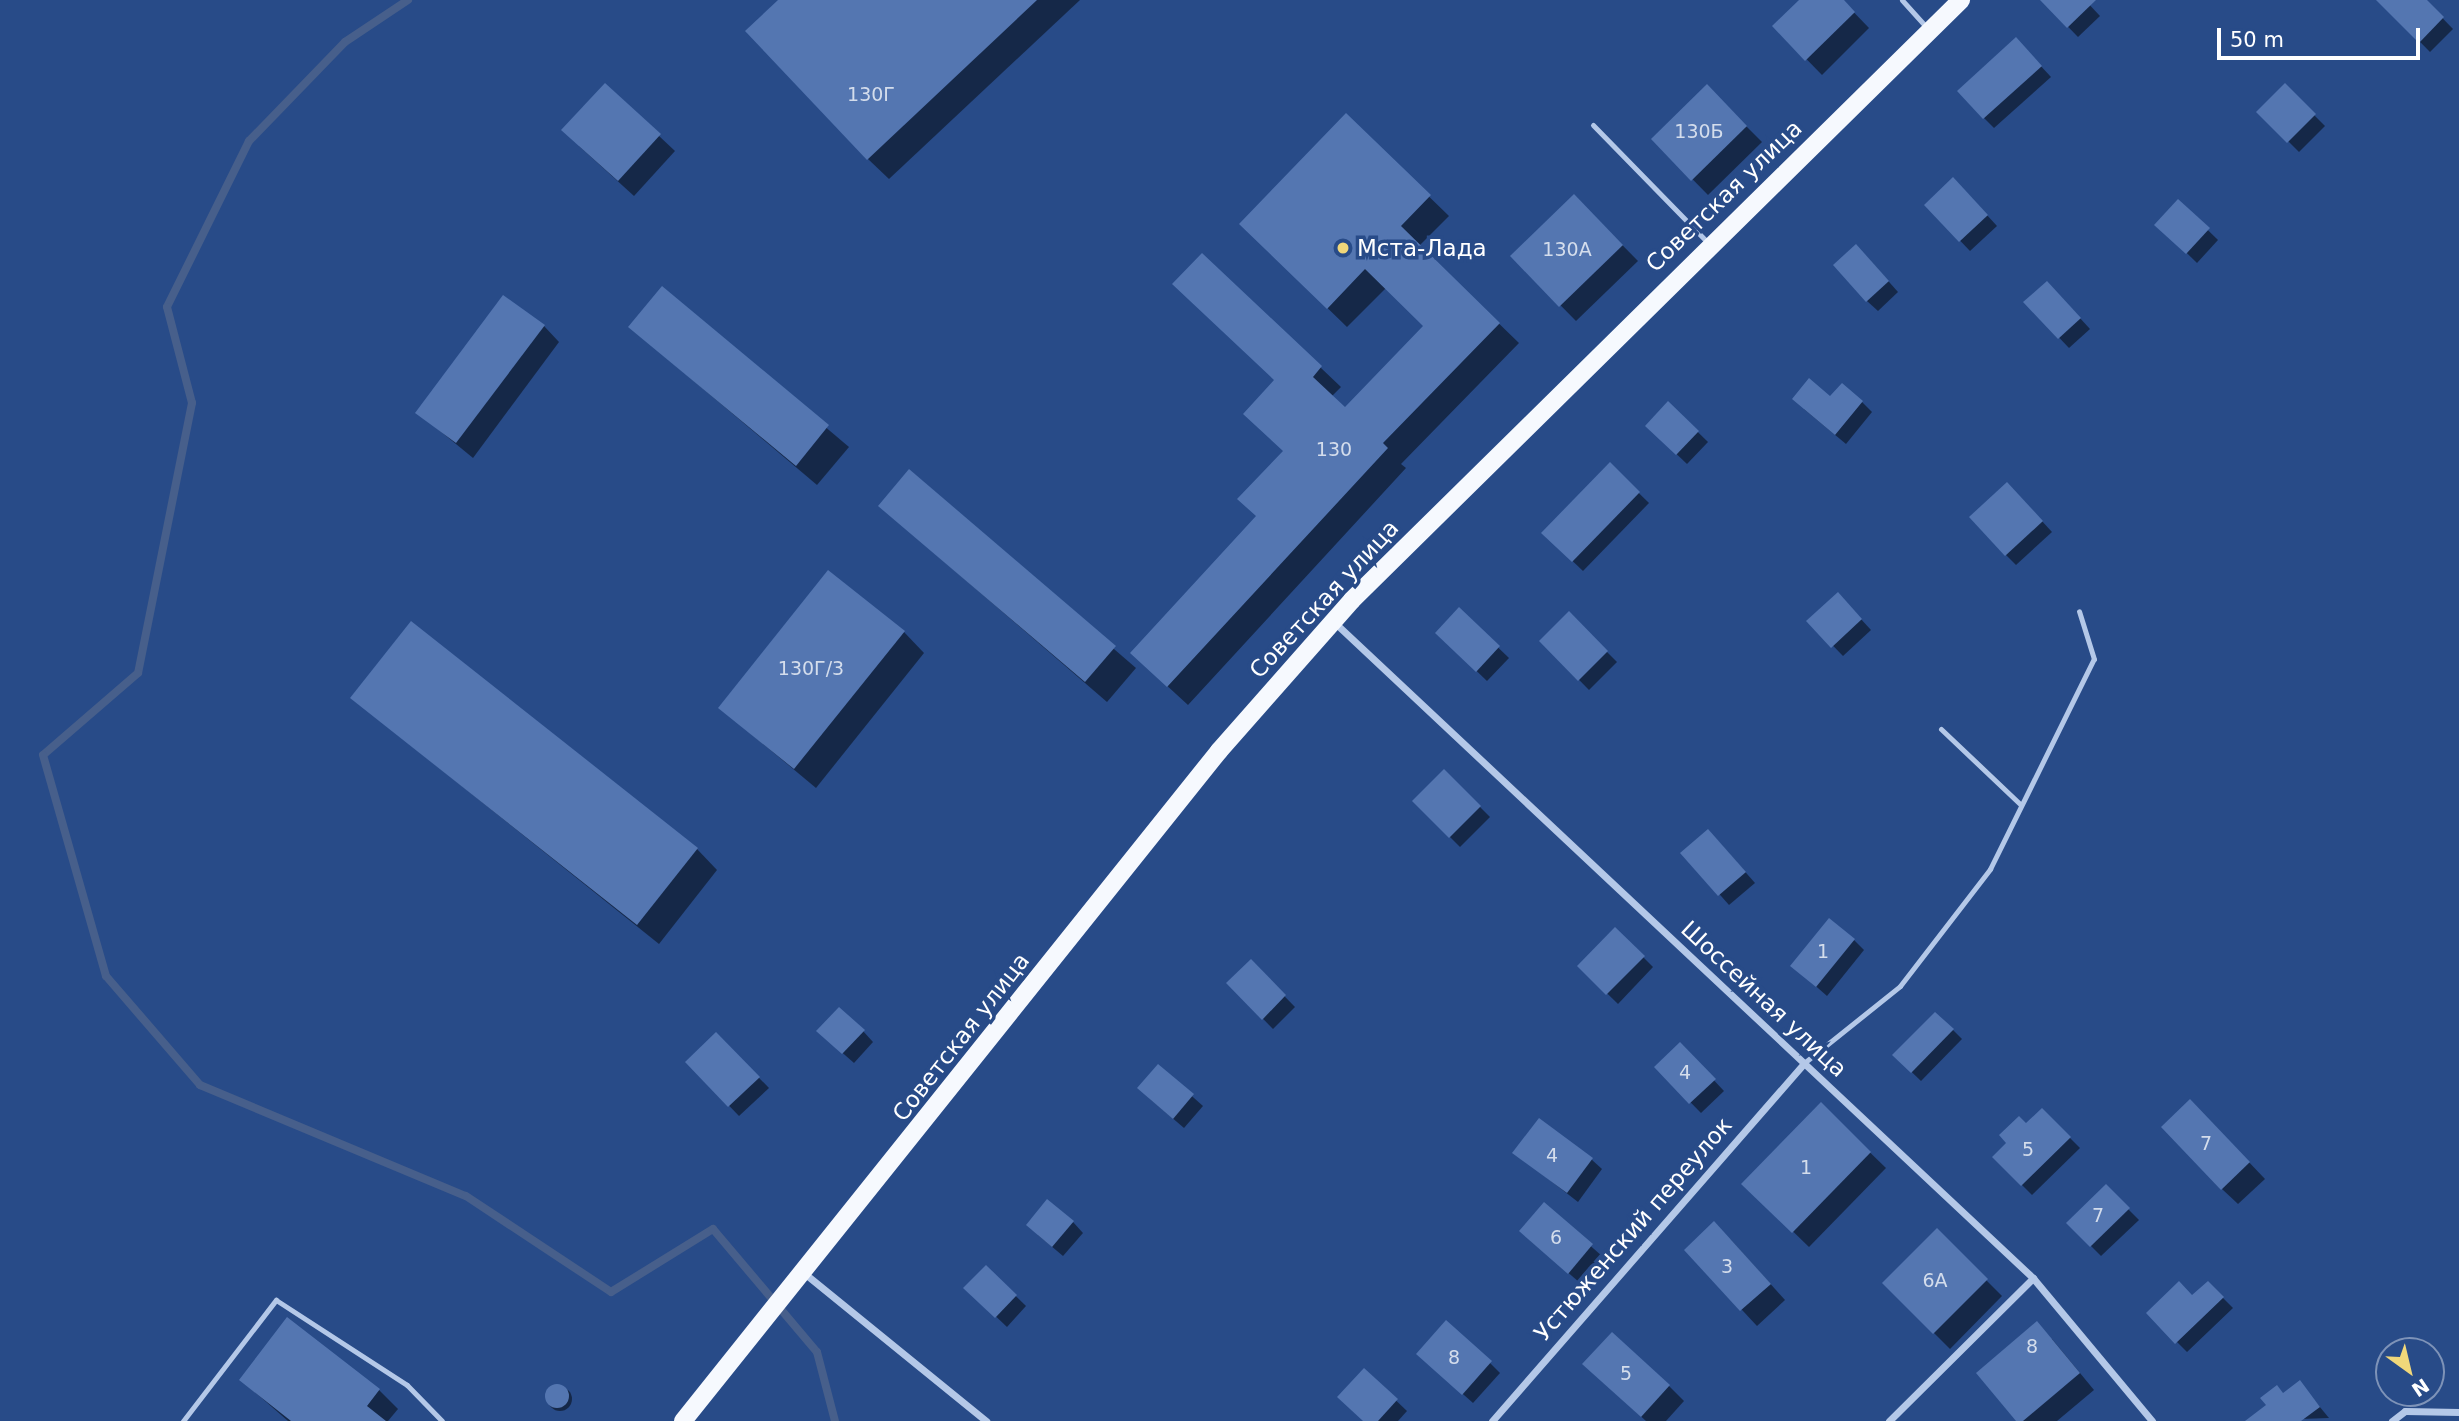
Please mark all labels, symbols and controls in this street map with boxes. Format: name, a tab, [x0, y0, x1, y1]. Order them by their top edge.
scale bar	[2221, 14, 2424, 58]
text: 50 m	[2230, 28, 2284, 52]
house number: 130Г	[847, 84, 895, 106]
street label: Советская улица	[1640, 115, 1808, 277]
house number: 130Б	[1674, 121, 1724, 143]
place label: Мста-Лада	[1357, 234, 1487, 262]
house number: 130А	[1542, 239, 1592, 261]
marker: Мста-Лада	[1335, 240, 1351, 256]
house number: 130	[1316, 439, 1352, 461]
street label: Советская улица	[1244, 514, 1404, 684]
house number: 130Г/3	[778, 658, 844, 680]
street label: Шоссейная улица	[1675, 915, 1853, 1083]
house number: 1	[1817, 941, 1829, 963]
street label: Советская улица	[887, 947, 1035, 1127]
house number: 4	[1679, 1062, 1691, 1084]
street label: Устюженский переулок	[1528, 1112, 1738, 1346]
house number: 7	[2200, 1133, 2212, 1155]
house number: 5	[2022, 1139, 2034, 1161]
house number: 4	[1546, 1145, 1558, 1167]
house number: 1	[1800, 1157, 1812, 1179]
house number: 7	[2092, 1205, 2104, 1227]
house number: 6	[1550, 1227, 1562, 1249]
house number: 3	[1721, 1256, 1733, 1278]
house number: 6А	[1922, 1270, 1948, 1292]
house number: 8	[2026, 1336, 2038, 1358]
north arrow	[2375, 1337, 2445, 1407]
house number: 8	[1448, 1347, 1460, 1369]
house number: 5	[1620, 1363, 1632, 1385]
text: N	[2408, 1374, 2433, 1401]

